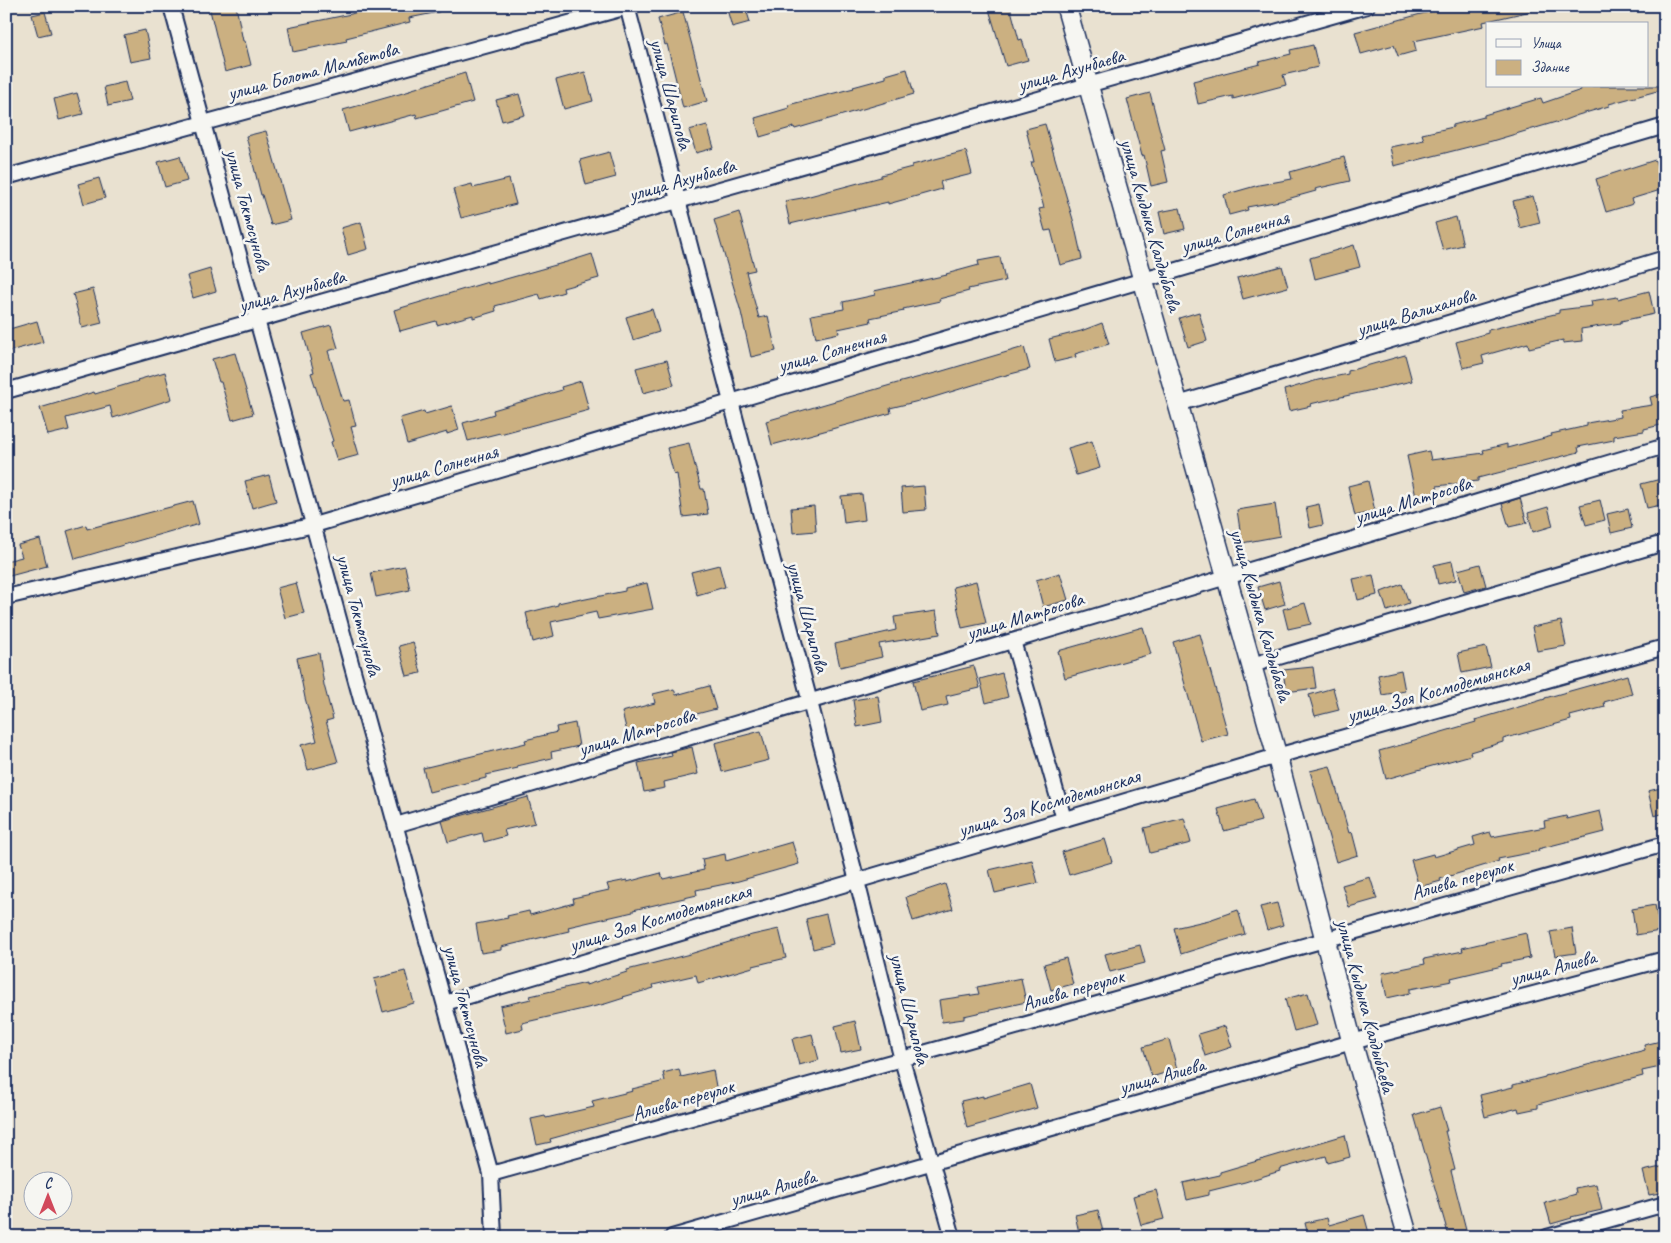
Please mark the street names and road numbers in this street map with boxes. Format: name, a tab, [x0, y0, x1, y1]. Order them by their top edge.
street label: улица Шарипова	[644, 35, 698, 153]
street label: улица Болота Мамбетова	[224, 36, 402, 106]
street label: улица Ахунбаева	[1014, 42, 1129, 97]
street label: улица Кыдыка Калдыбаева	[1114, 135, 1188, 316]
street label: улица Токтосунова	[219, 145, 277, 276]
street label: улица Ахунбаева	[625, 152, 740, 207]
street label: улица Солнечная	[1177, 204, 1293, 260]
street label: улица Ахунбаева	[235, 263, 350, 318]
street label: улица Валиханова	[1353, 282, 1480, 342]
street label: улица Солнечная	[774, 323, 890, 379]
street label: улица Солнечная	[386, 438, 502, 494]
street label: улица Матросова	[1350, 470, 1476, 530]
street label: улица Кыдыка Калдыбаева	[1224, 525, 1298, 706]
street label: улица Токтосунова	[330, 550, 388, 681]
street label: улица Шарипова	[781, 558, 835, 676]
street label: улица Матросова	[962, 586, 1088, 646]
street label: улица Зоя Космодемьянская	[1343, 652, 1534, 728]
street label: улица Матросова	[574, 702, 700, 762]
street label: улица Зоя Космодемьянская	[954, 763, 1144, 843]
street label: Алиева переулок	[1408, 852, 1517, 905]
street label: улица Зоя Космодемьянская	[565, 878, 755, 958]
street label: улица Кыдыка Калдыбаева	[1331, 915, 1402, 1097]
street label: улица Токтосунова	[437, 941, 495, 1072]
street label: улица Алиева	[1506, 944, 1600, 992]
street label: улица Шарипова	[884, 950, 936, 1069]
street label: Алиева переулок	[1019, 963, 1128, 1016]
street label: улица Алиева	[1115, 1051, 1209, 1100]
street label: Алиева переулок	[629, 1073, 738, 1126]
street label: улица Алиева	[726, 1163, 820, 1212]

